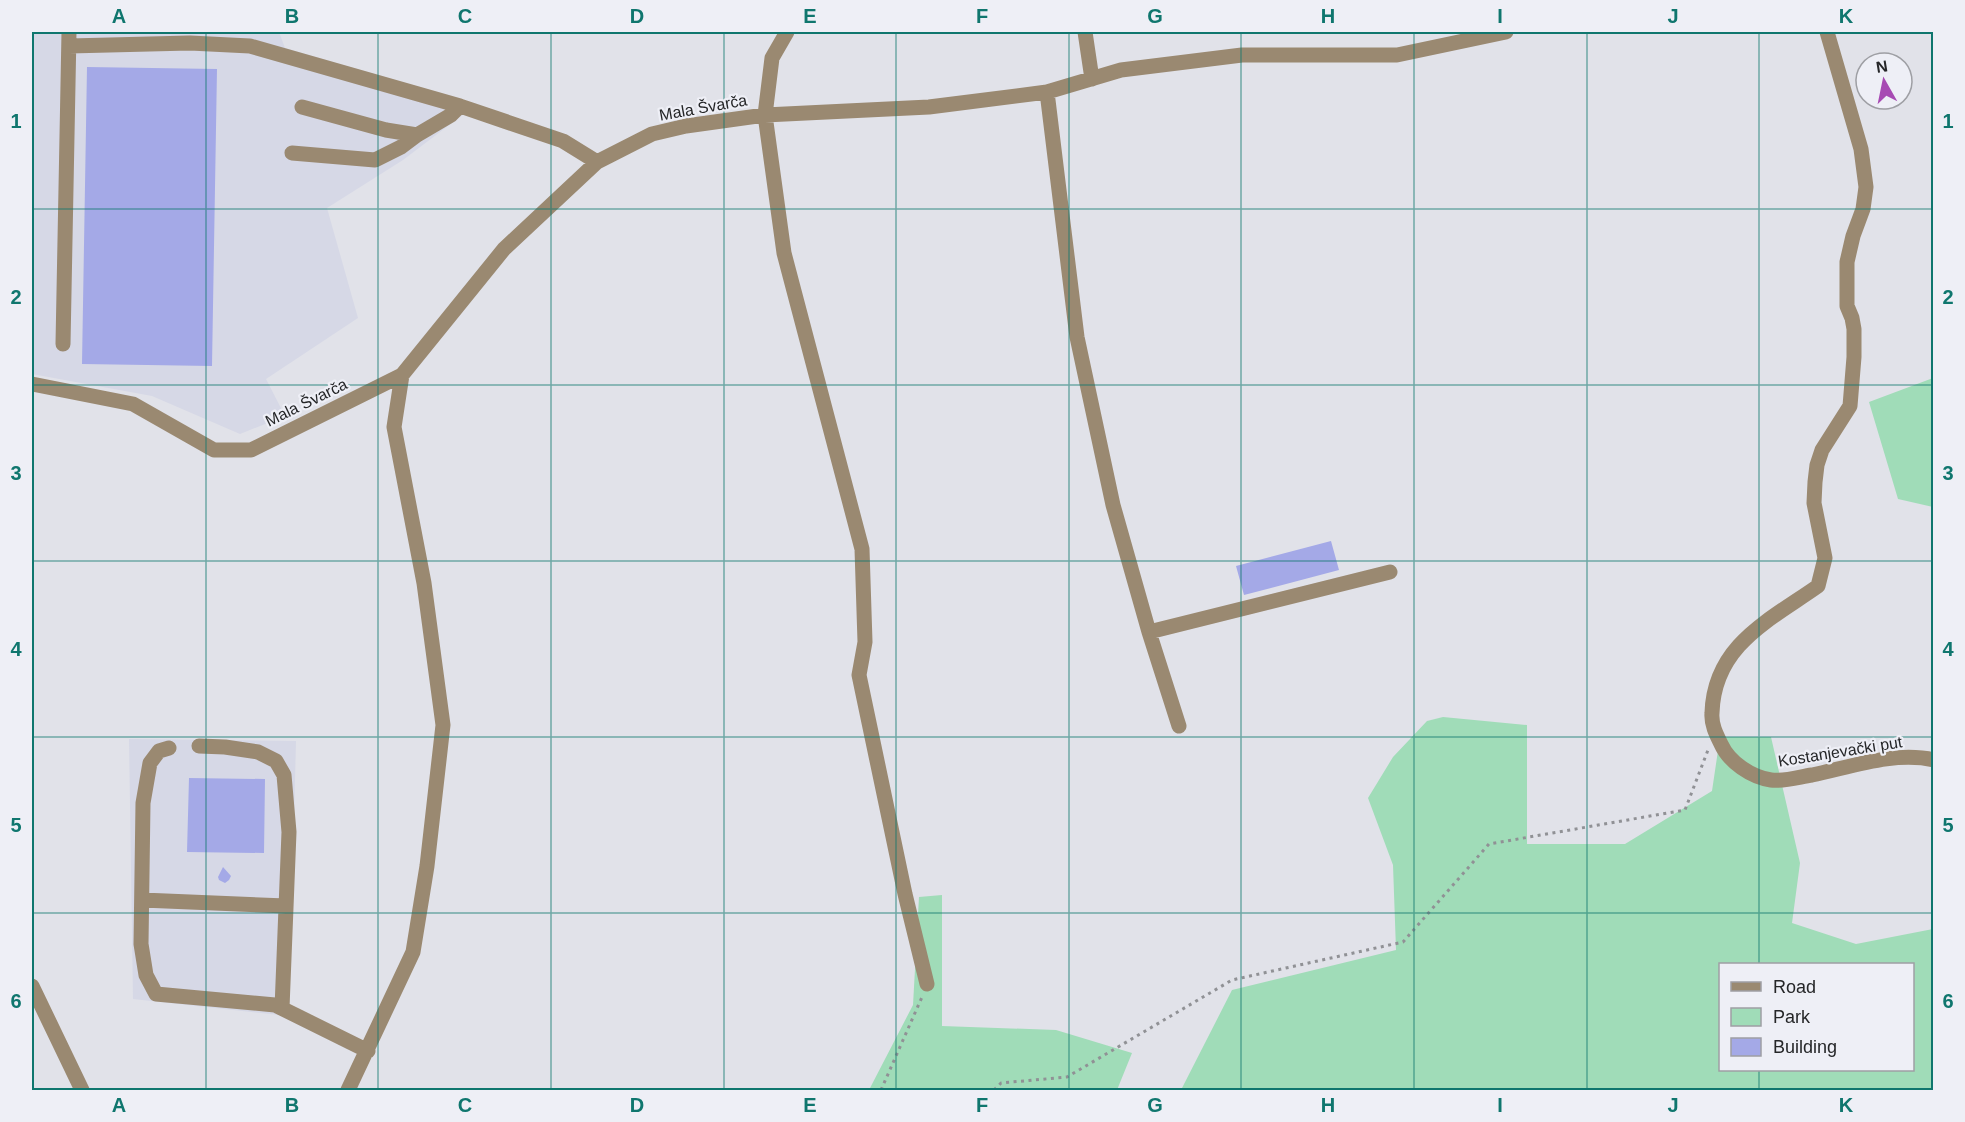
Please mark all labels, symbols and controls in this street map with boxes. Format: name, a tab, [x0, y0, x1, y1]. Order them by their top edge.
text: A	[112, 5, 126, 27]
text: B	[285, 5, 299, 27]
text: C	[458, 5, 472, 27]
text: D	[630, 5, 644, 27]
text: E	[803, 5, 817, 27]
text: F	[976, 5, 988, 27]
text: G	[1147, 5, 1163, 27]
text: H	[1321, 5, 1335, 27]
text: I	[1497, 5, 1503, 27]
text: J	[1667, 5, 1679, 27]
text: K	[1839, 5, 1854, 27]
north arrow	[1854, 51, 1914, 111]
text: N	[1875, 57, 1889, 76]
street label: Mala Švarča	[658, 90, 748, 124]
text: 1	[10, 110, 22, 132]
text: 1	[1942, 110, 1954, 132]
text: 2	[10, 286, 22, 308]
text: 2	[1942, 286, 1954, 308]
street label: Mala Švarča	[262, 374, 350, 430]
text: 3	[10, 462, 22, 484]
text: 3	[1942, 462, 1954, 484]
text: 4	[10, 638, 22, 660]
text: 4	[1942, 638, 1954, 660]
street label: Kostanjevački put	[1777, 733, 1904, 770]
text: 5	[10, 814, 22, 836]
text: 5	[1942, 814, 1954, 836]
legend	[1719, 963, 1914, 1071]
text: Road	[1773, 977, 1816, 997]
text: 6	[10, 990, 22, 1012]
text: 6	[1942, 990, 1954, 1012]
text: Park	[1773, 1007, 1811, 1027]
text: Building	[1773, 1037, 1837, 1057]
text: A	[112, 1094, 126, 1116]
text: B	[285, 1094, 299, 1116]
text: C	[458, 1094, 472, 1116]
text: D	[630, 1094, 644, 1116]
text: E	[803, 1094, 817, 1116]
text: F	[976, 1094, 988, 1116]
text: G	[1147, 1094, 1163, 1116]
text: H	[1321, 1094, 1335, 1116]
text: I	[1497, 1094, 1503, 1116]
text: J	[1667, 1094, 1679, 1116]
text: K	[1839, 1094, 1854, 1116]

